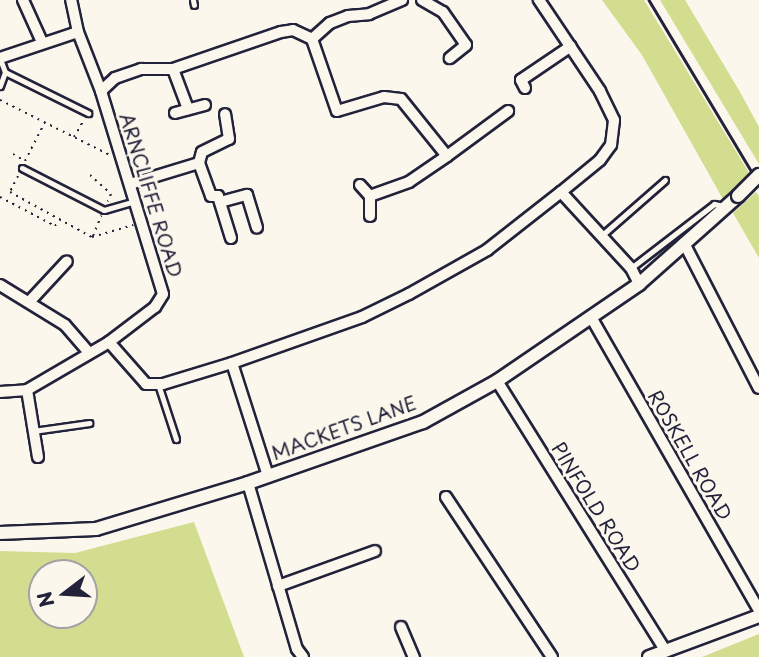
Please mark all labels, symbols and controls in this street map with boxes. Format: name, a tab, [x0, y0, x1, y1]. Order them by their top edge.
street label: ARNCLIFFE ROAD	[115, 111, 187, 279]
street label: ROSKELL ROAD	[643, 385, 737, 525]
street label: MACKETS LANE	[268, 391, 420, 465]
street label: PINFOLD ROAD	[547, 438, 645, 576]
north arrow	[28, 559, 98, 629]
text: N	[29, 588, 60, 611]

